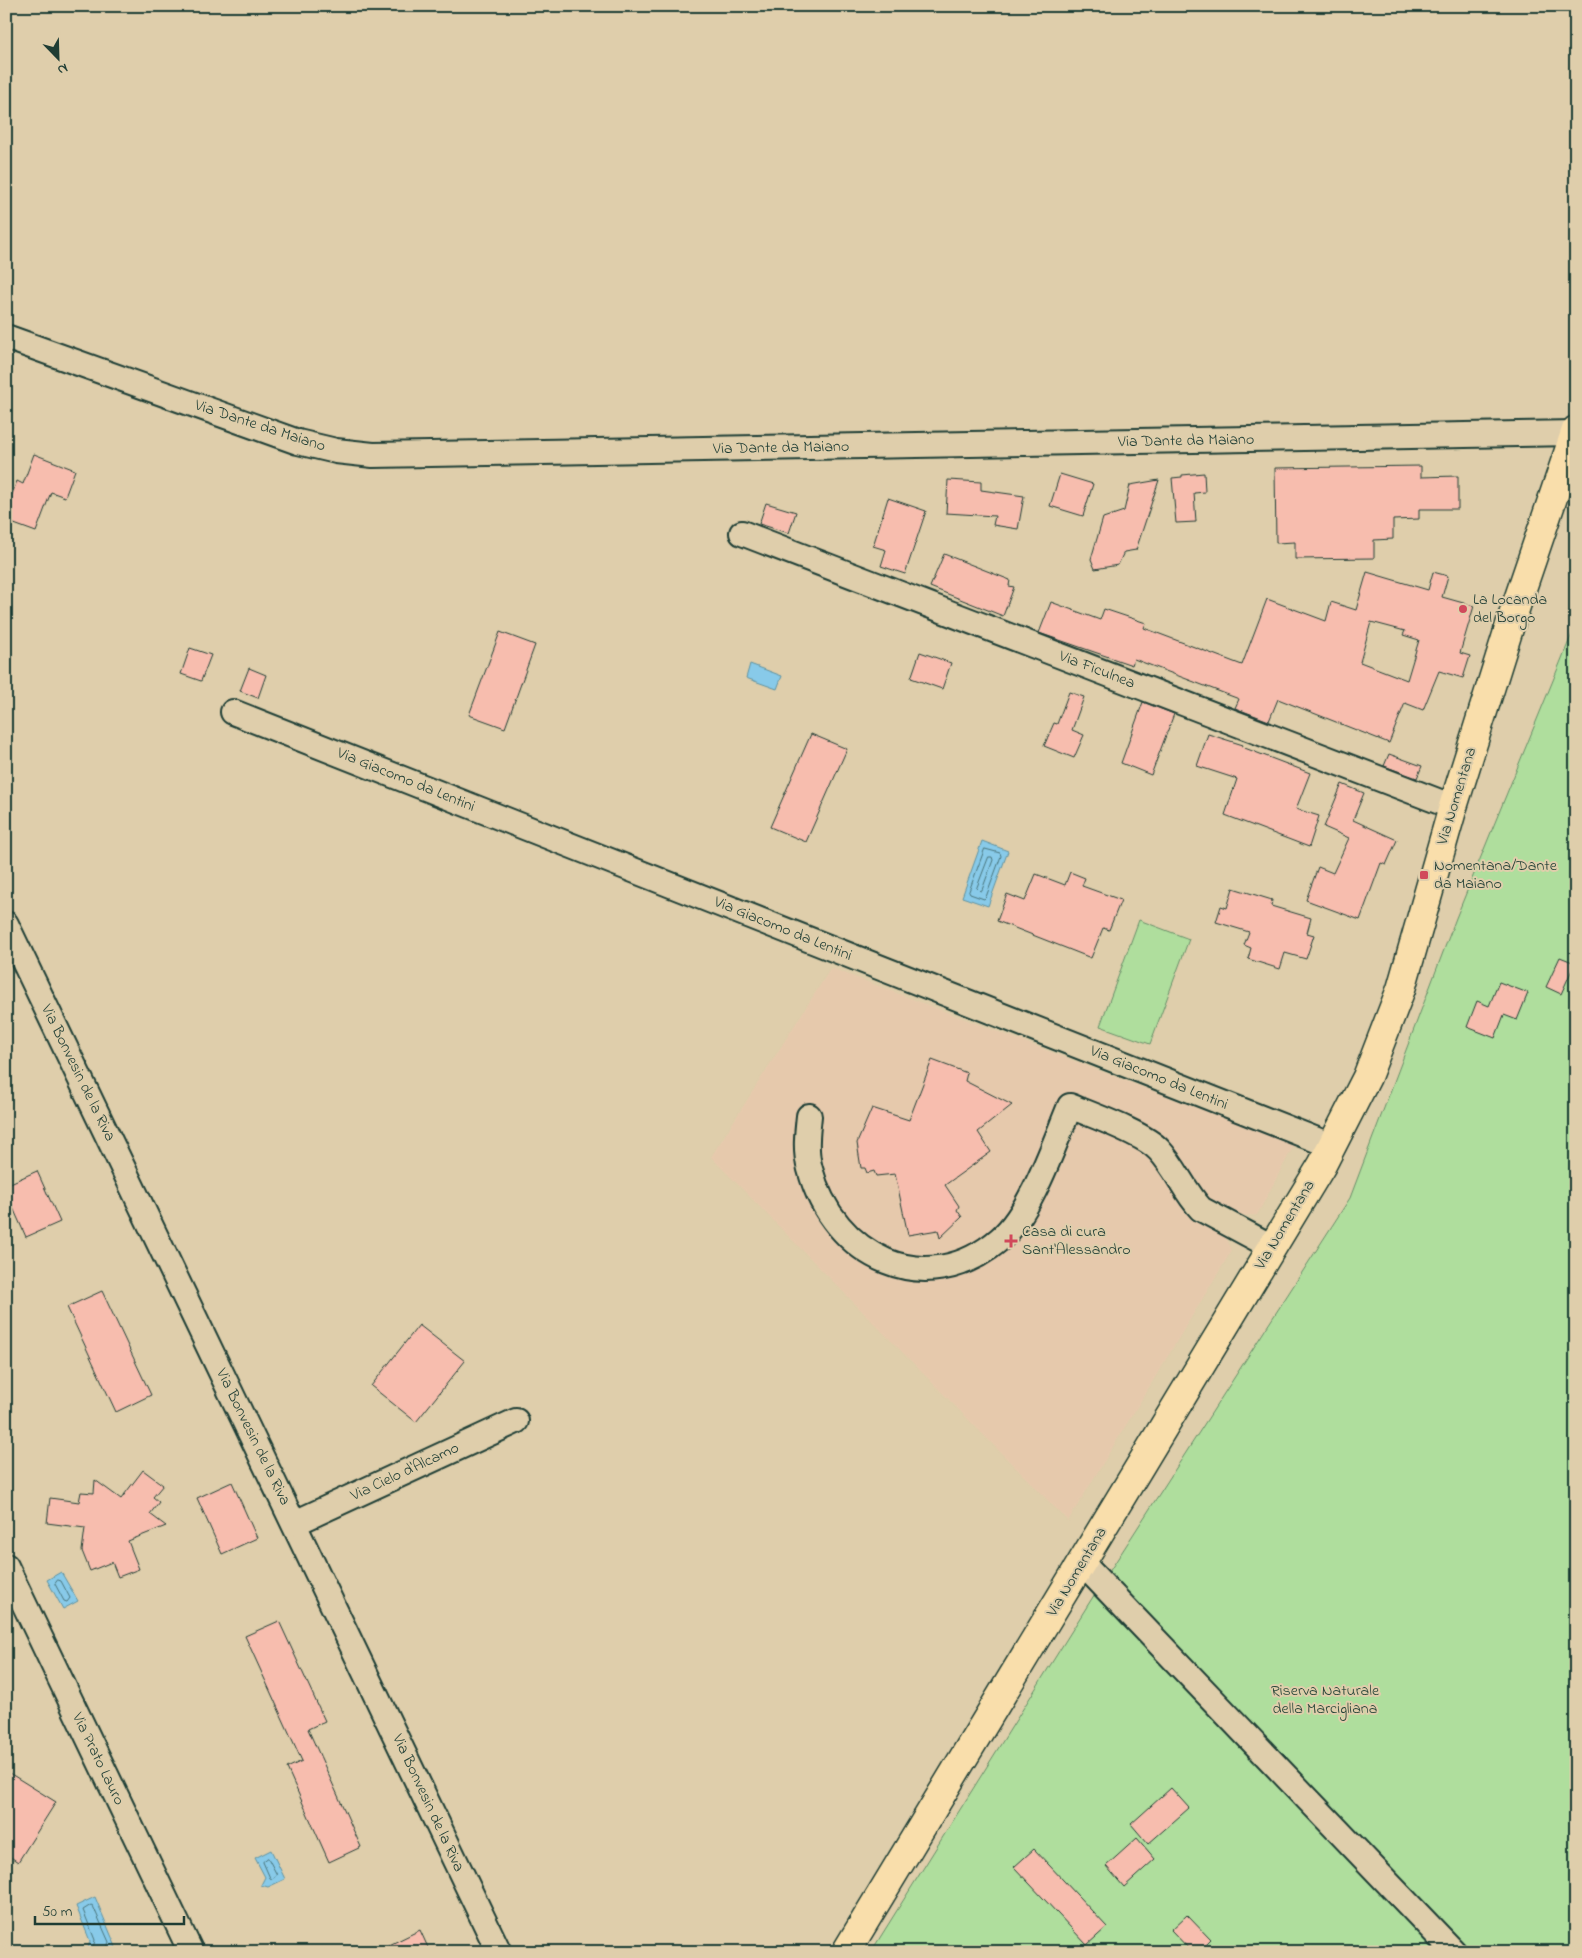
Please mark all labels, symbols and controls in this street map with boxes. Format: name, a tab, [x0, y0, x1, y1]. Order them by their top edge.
north arrow	[32, 32, 82, 82]
text: N	[54, 57, 71, 80]
street label: Via Dante da Maiano	[190, 393, 329, 458]
street label: Via Dante da Maiano	[1117, 428, 1254, 454]
street label: Via Dante da Maiano	[712, 435, 849, 461]
place label: La Locanda del Borgo	[1473, 588, 1547, 630]
marker: La Locanda del Borgo	[1457, 603, 1469, 615]
street label: Via Ficulnea	[1055, 644, 1138, 695]
street label: Via Giacomo da Lentini	[332, 741, 479, 819]
street label: Via Nomentana	[1430, 744, 1483, 849]
place label: Nomentana/Dante da Maiano	[1434, 854, 1558, 896]
marker: Nomentana/Dante da Maiano	[1418, 869, 1430, 881]
street label: Via Giacomo da Lentini	[709, 890, 856, 968]
street label: Via Bonvesin de la Riva	[34, 1000, 122, 1145]
street label: Via Giacomo da Lentini	[1085, 1039, 1232, 1117]
street label: Via Nomentana	[1248, 1176, 1321, 1275]
place label: Casa di cura Sant'Alessandro	[1022, 1220, 1131, 1262]
marker: Casa di cura Sant'Alessandro	[1004, 1234, 1018, 1248]
street label: Via Bonvesin de la Riva	[209, 1364, 297, 1509]
street label: Via Cielo d'Alcamo	[346, 1436, 463, 1508]
street label: Via Nomentana	[1040, 1523, 1113, 1622]
park label: Riserva Naturale della Marcigliana	[1271, 1679, 1380, 1721]
street label: Via Prato Lauro	[65, 1708, 131, 1809]
street label: Via Bonvesin de la Riva	[385, 1729, 470, 1876]
scale bar	[35, 1893, 184, 1925]
text: 50 m	[42, 1901, 73, 1923]

